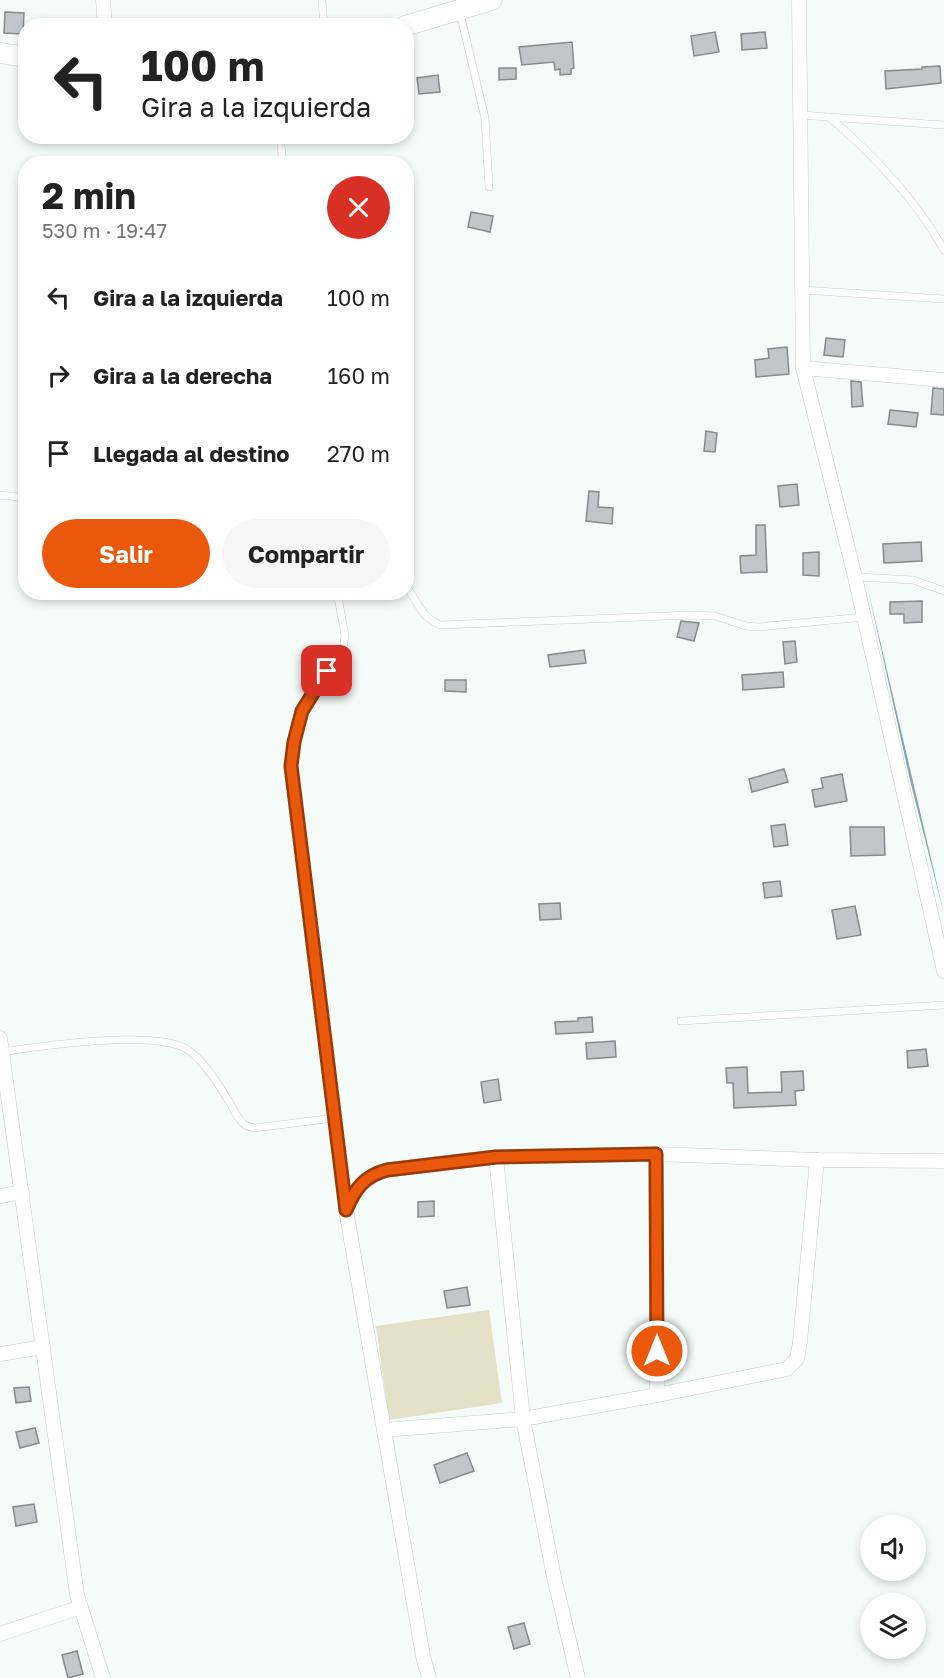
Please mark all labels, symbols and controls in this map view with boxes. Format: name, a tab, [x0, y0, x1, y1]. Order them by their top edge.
text: 100 m	[141, 40, 264, 90]
icon: left	[42, 42, 120, 120]
text: Gira a la izquierda	[141, 91, 371, 123]
text: 2 min	[42, 174, 136, 217]
button: close	[327, 176, 390, 239]
text: 530 m · 19:47	[42, 218, 167, 242]
icon: left	[42, 281, 75, 314]
text: Gira a la izquierda	[93, 284, 283, 311]
text: 100 m	[327, 284, 390, 311]
icon: right	[42, 359, 75, 392]
text: Gira a la derecha	[93, 362, 272, 389]
text: 160 m	[327, 362, 390, 389]
icon: arrive	[42, 437, 75, 470]
text: Llegada al destino	[93, 440, 290, 467]
text: 270 m	[327, 440, 390, 467]
button: Salir	[42, 519, 210, 588]
button: Compartir	[222, 519, 390, 588]
pin	[301, 645, 352, 696]
icon: arrive	[310, 654, 343, 687]
position arrow	[625, 1319, 689, 1383]
map controls	[860, 1515, 926, 1659]
button: sound	[860, 1515, 926, 1581]
button: layers	[860, 1593, 926, 1659]

